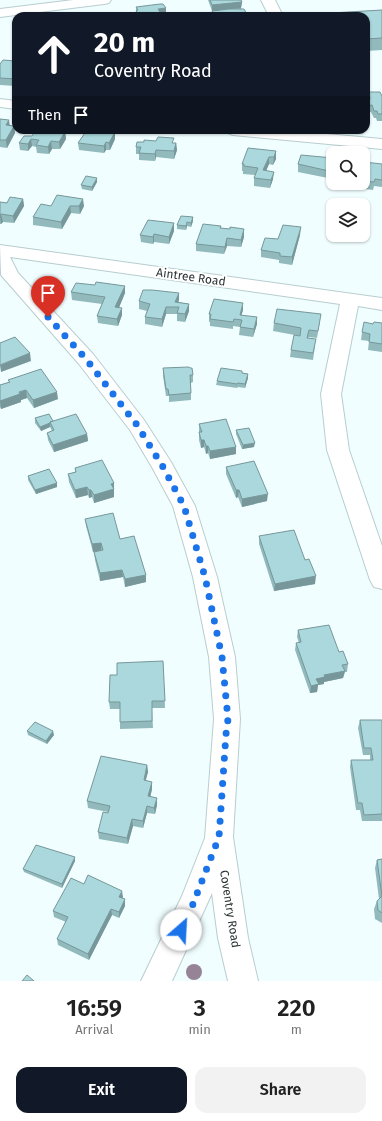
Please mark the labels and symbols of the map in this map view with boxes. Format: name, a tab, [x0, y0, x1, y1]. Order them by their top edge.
street label: Aintree Road	[155, 265, 227, 289]
pin	[31, 276, 65, 317]
street label: Coventry Road	[217, 869, 243, 949]
position arrow	[160, 909, 202, 951]

